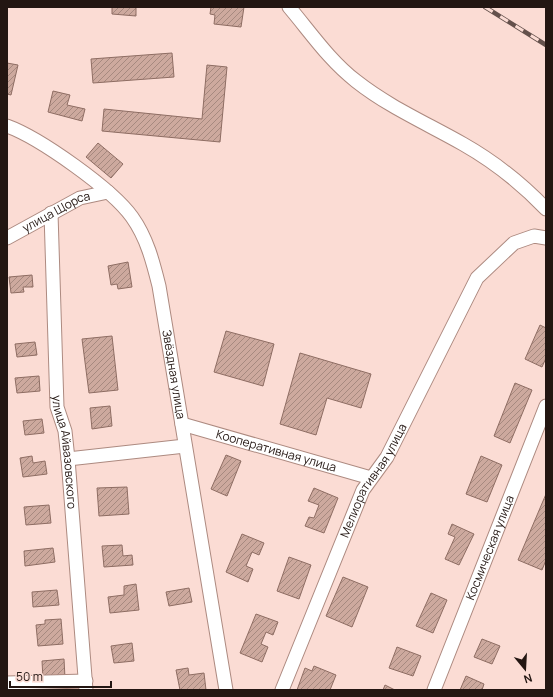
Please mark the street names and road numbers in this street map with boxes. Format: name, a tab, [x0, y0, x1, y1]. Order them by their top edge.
street label: улица Щорса	[19, 187, 92, 236]
street label: Звёздная улица	[158, 328, 190, 420]
street label: улица Айвазовского	[49, 395, 81, 510]
street label: Мелиоративная улица	[336, 421, 410, 540]
street label: Кооперативная улица	[214, 425, 339, 476]
street label: Космическая улица	[461, 493, 518, 602]

